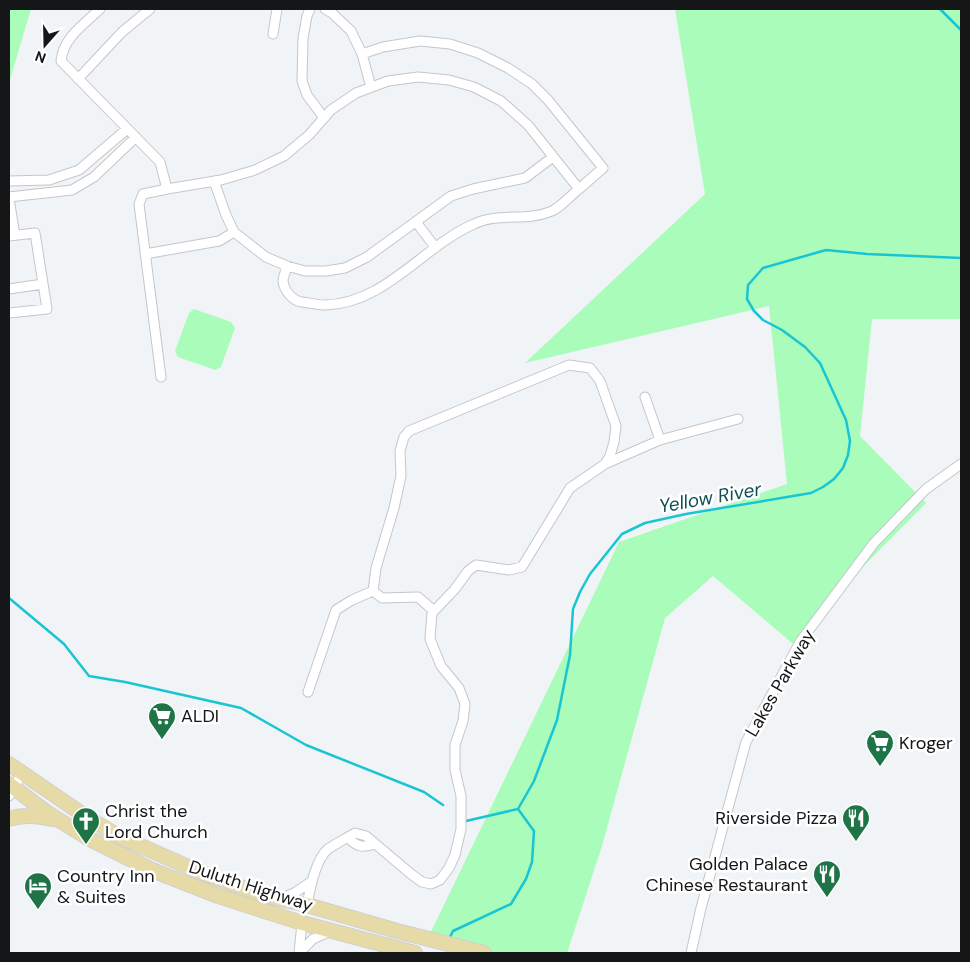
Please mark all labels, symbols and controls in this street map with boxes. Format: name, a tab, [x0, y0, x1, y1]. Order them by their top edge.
north arrow	[20, 20, 70, 70]
text: N	[33, 47, 48, 67]
water label: Yellow River	[657, 476, 764, 519]
street label: Lakes Parkway	[740, 625, 820, 741]
supermarket icon: ALDI	[147, 701, 177, 740]
place label: ALDI	[181, 704, 219, 728]
supermarket icon: Kroger	[865, 728, 895, 767]
place label: Kroger	[899, 731, 953, 755]
place label: Christ the Lord Church	[105, 799, 208, 844]
restaurant icon: Riverside Pizza	[841, 803, 871, 842]
church icon: Christ the Lord Church	[71, 806, 101, 845]
place label: Riverside Pizza	[715, 806, 837, 830]
place label: Golden Palace Chinese Restaurant	[646, 852, 808, 897]
street label: Duluth Highway	[186, 855, 316, 917]
restaurant icon: Golden Palace Chinese Restaurant	[812, 859, 842, 898]
place label: Country Inn & Suites	[57, 864, 155, 909]
hotel icon: Country Inn & Suites	[23, 871, 53, 910]

